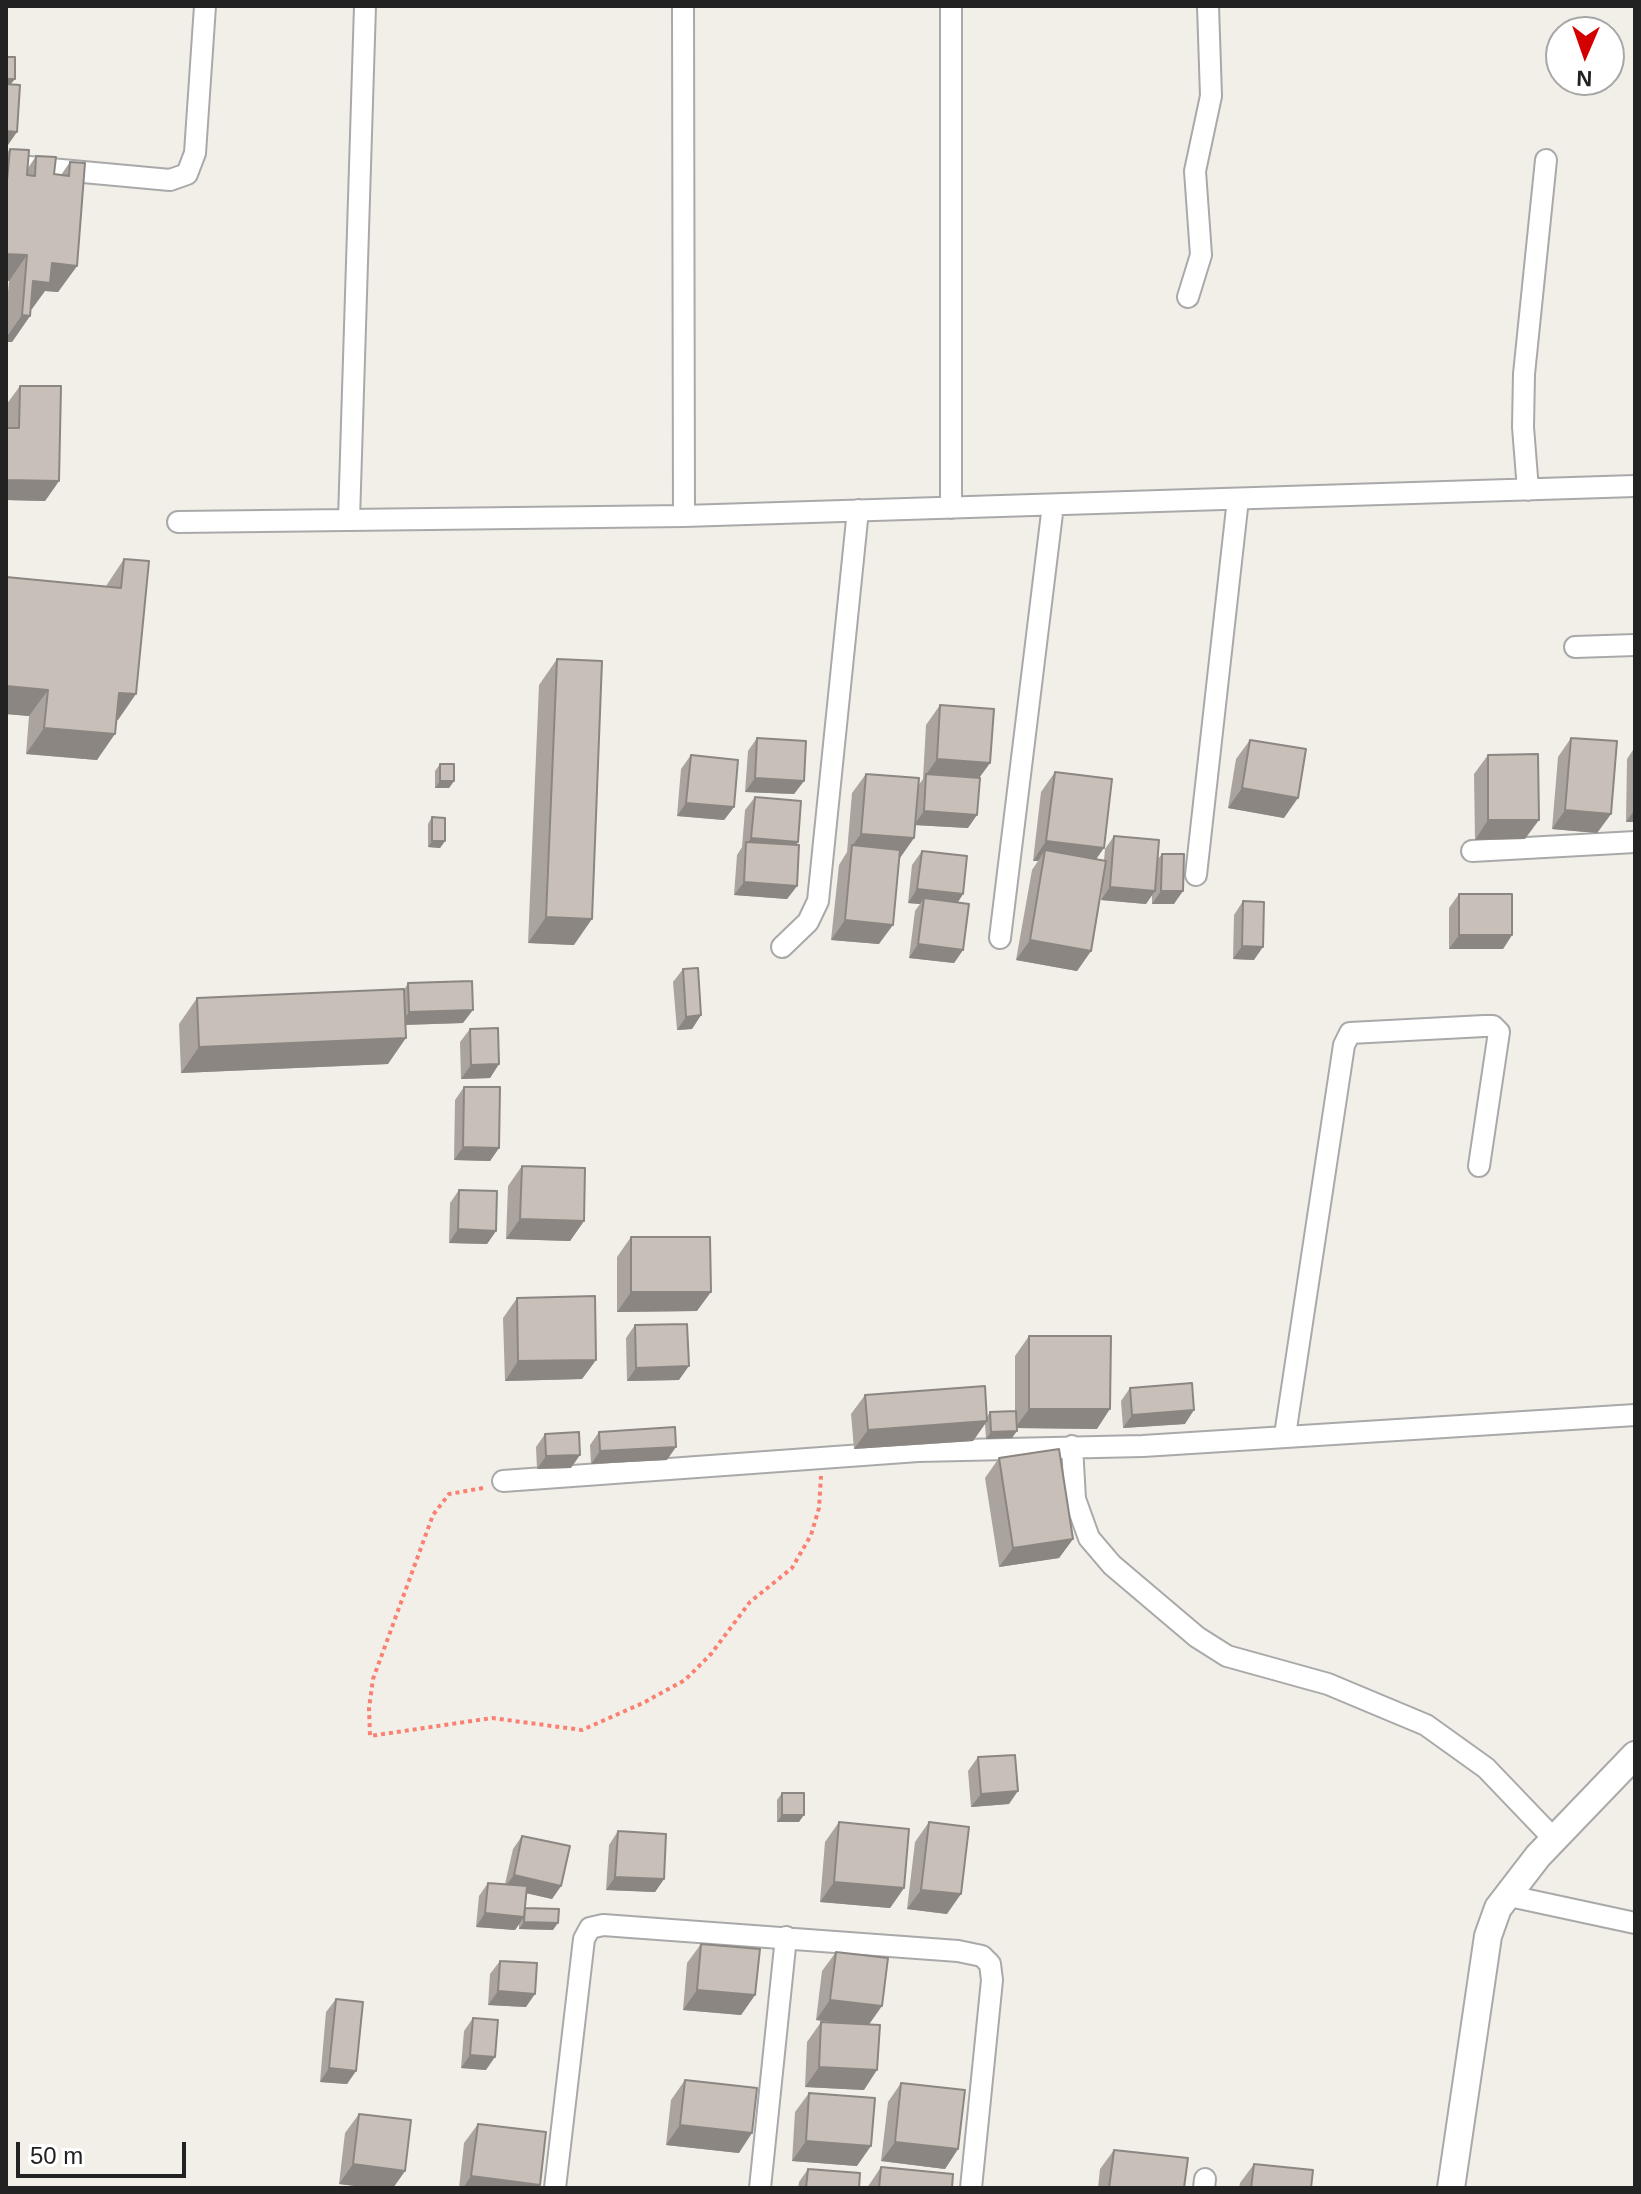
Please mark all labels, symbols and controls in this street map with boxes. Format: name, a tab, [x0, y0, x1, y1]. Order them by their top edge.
north arrow	[1545, 16, 1625, 96]
text: N	[1576, 66, 1593, 91]
scale bar	[20, 2126, 190, 2176]
text: 50 m	[30, 2142, 83, 2169]

